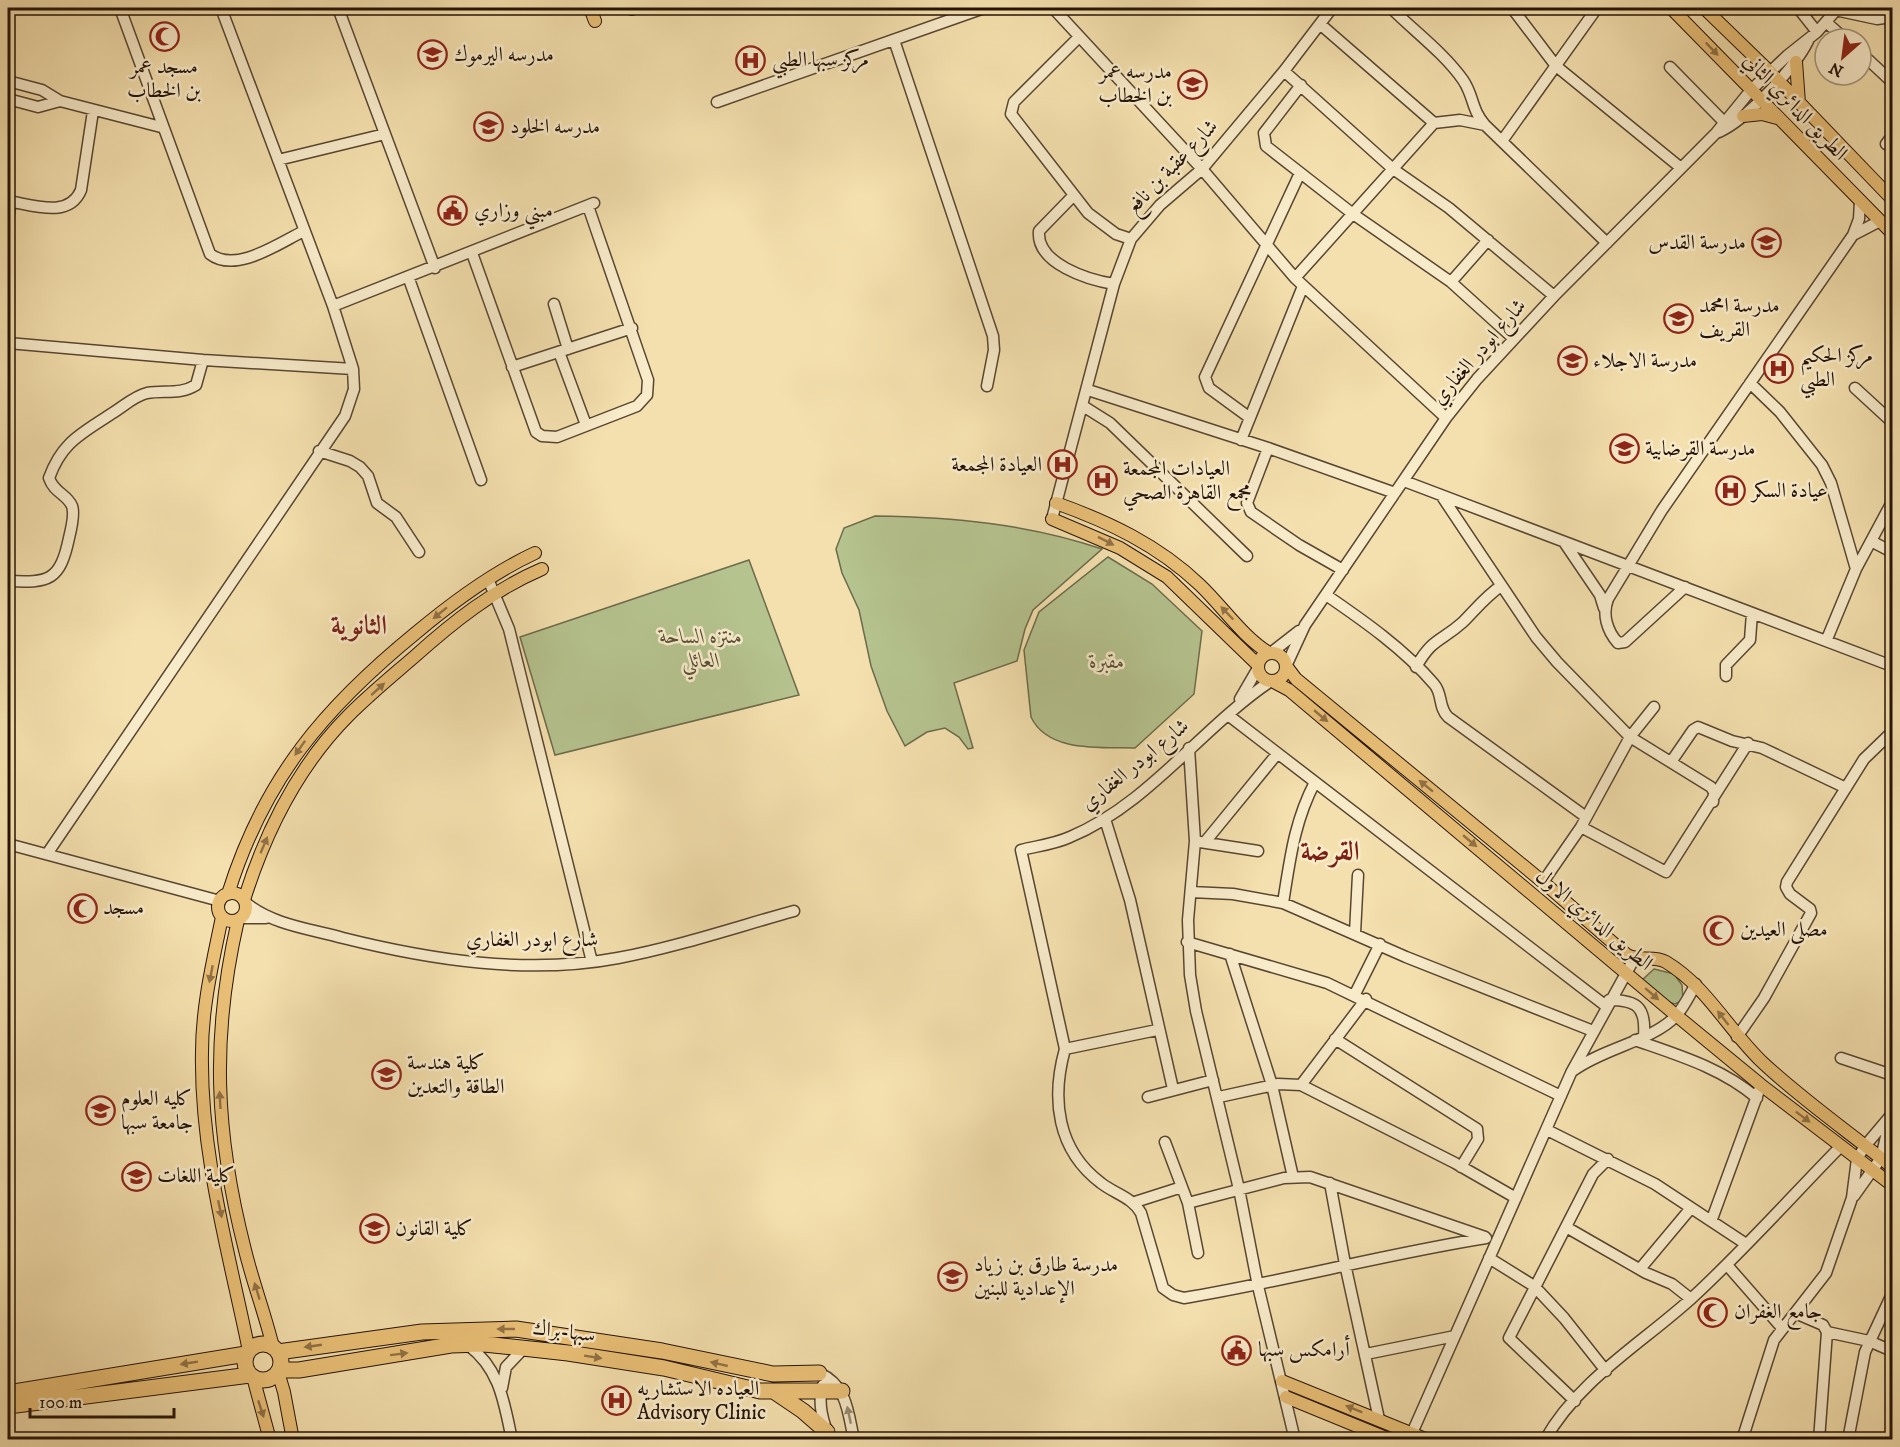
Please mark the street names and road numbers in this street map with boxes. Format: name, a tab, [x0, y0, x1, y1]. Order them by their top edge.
street label: الطريق الدائري الثاني	[1735, 48, 1853, 168]
street label: شارع عقبة بن نافع	[1120, 114, 1227, 223]
street label: شارع ابودر الغفاري	[1426, 294, 1535, 413]
street label: شارع ابودر الغفاري	[1075, 713, 1197, 820]
street label: الطريق الدائري الاول	[1529, 863, 1658, 978]
street label: شارع ابودر الغفاري	[466, 927, 598, 957]
street label: سبها-براك	[531, 1315, 597, 1349]

